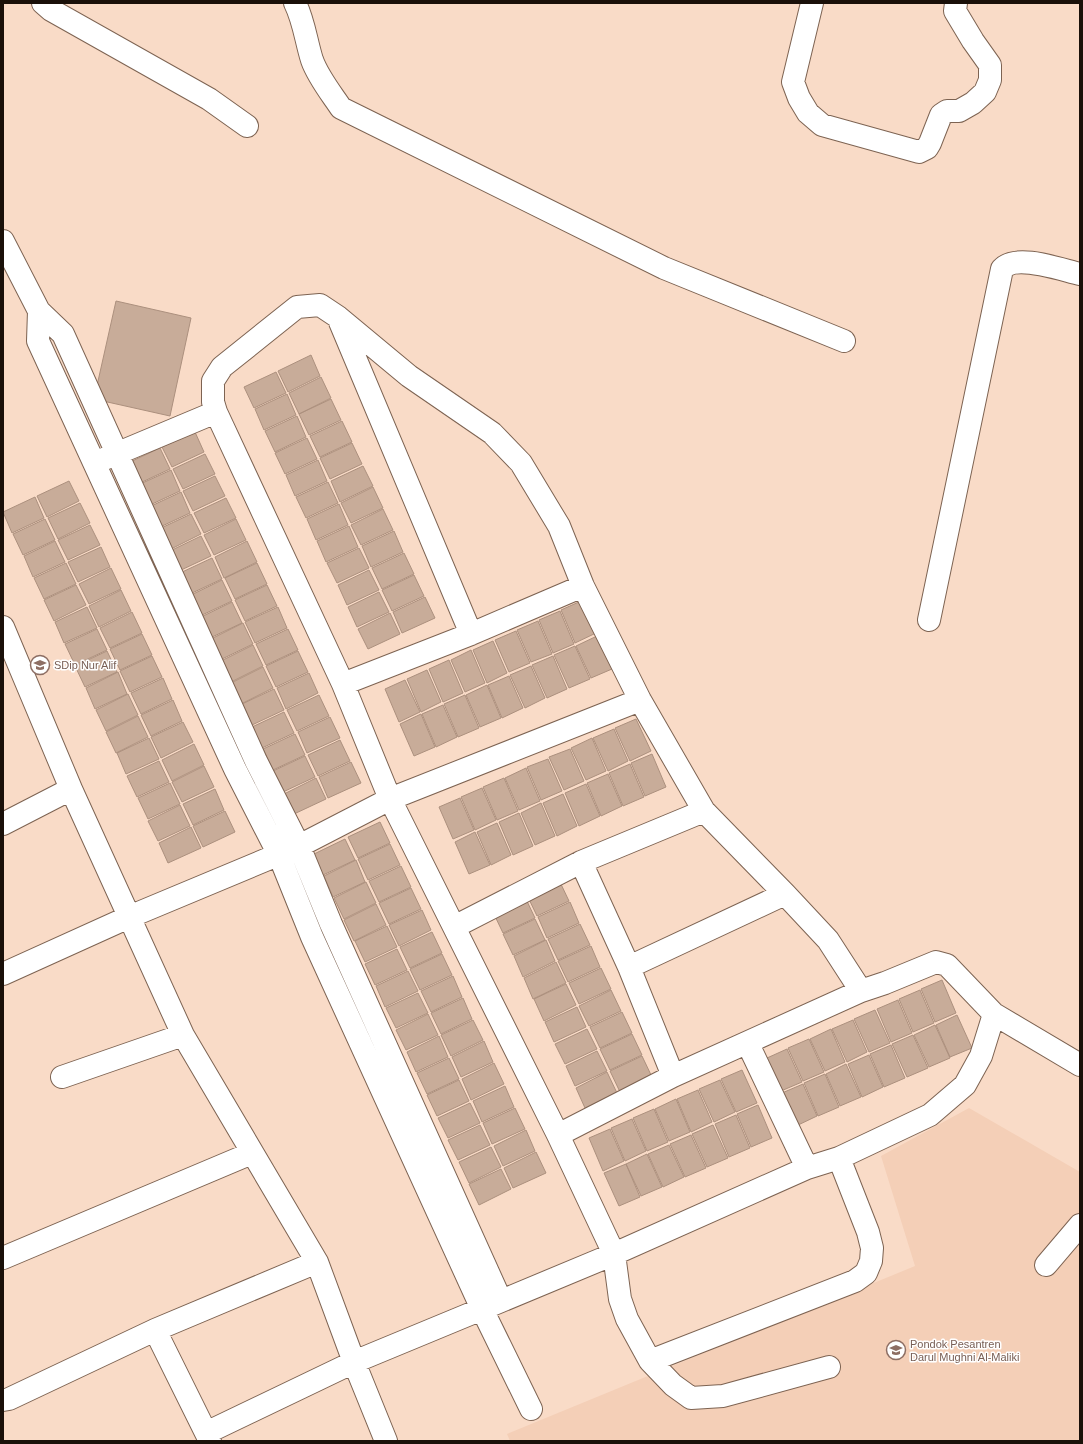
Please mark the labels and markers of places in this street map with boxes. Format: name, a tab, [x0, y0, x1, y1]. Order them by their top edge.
school or university icon: SDip Nur Alif	[29, 654, 51, 676]
place label: SDip Nur Alif	[54, 659, 117, 671]
place label: Pondok Pesantren Darul Mughni Al-Maliki	[910, 1338, 1019, 1363]
school or university icon: Pondok Pesantren Darul Mughni Al-Maliki	[885, 1339, 907, 1361]

